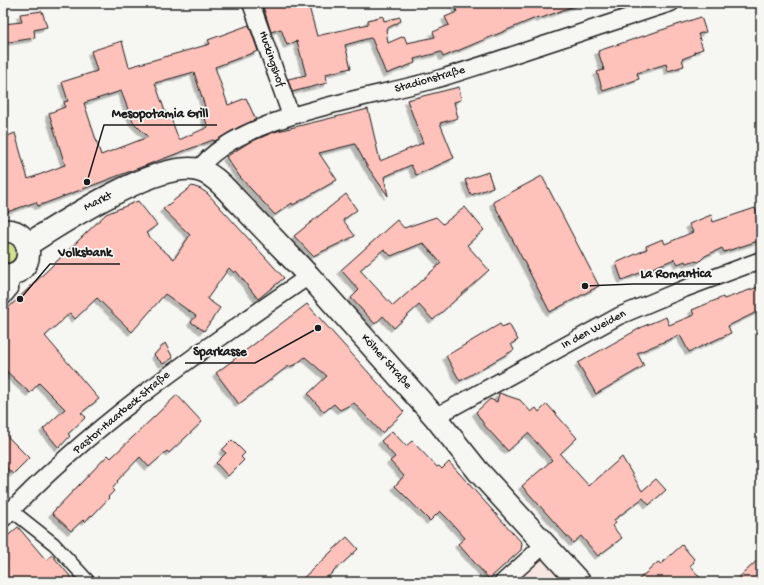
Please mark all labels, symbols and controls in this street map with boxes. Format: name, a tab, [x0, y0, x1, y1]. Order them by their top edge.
street label: Huckingshof	[255, 29, 287, 90]
street label: Stadionstraße	[393, 63, 468, 97]
callout: Mesopotamia Grill	[104, 100, 217, 125]
text: Mesopotamia Grill	[112, 107, 208, 123]
street label: Markt	[82, 189, 115, 215]
callout: Volksbank	[50, 239, 120, 264]
text: Volksbank	[57, 246, 114, 261]
callout: La Romantica	[633, 259, 720, 284]
text: La Romantica	[641, 267, 712, 282]
street label: In den Weiden	[559, 307, 629, 353]
street label: Kölner Straße	[358, 332, 415, 393]
callout: Sparkasse	[185, 338, 255, 363]
text: Sparkasse	[193, 345, 248, 361]
street label: Pastor-Haarbeck-Straße	[70, 368, 174, 458]

